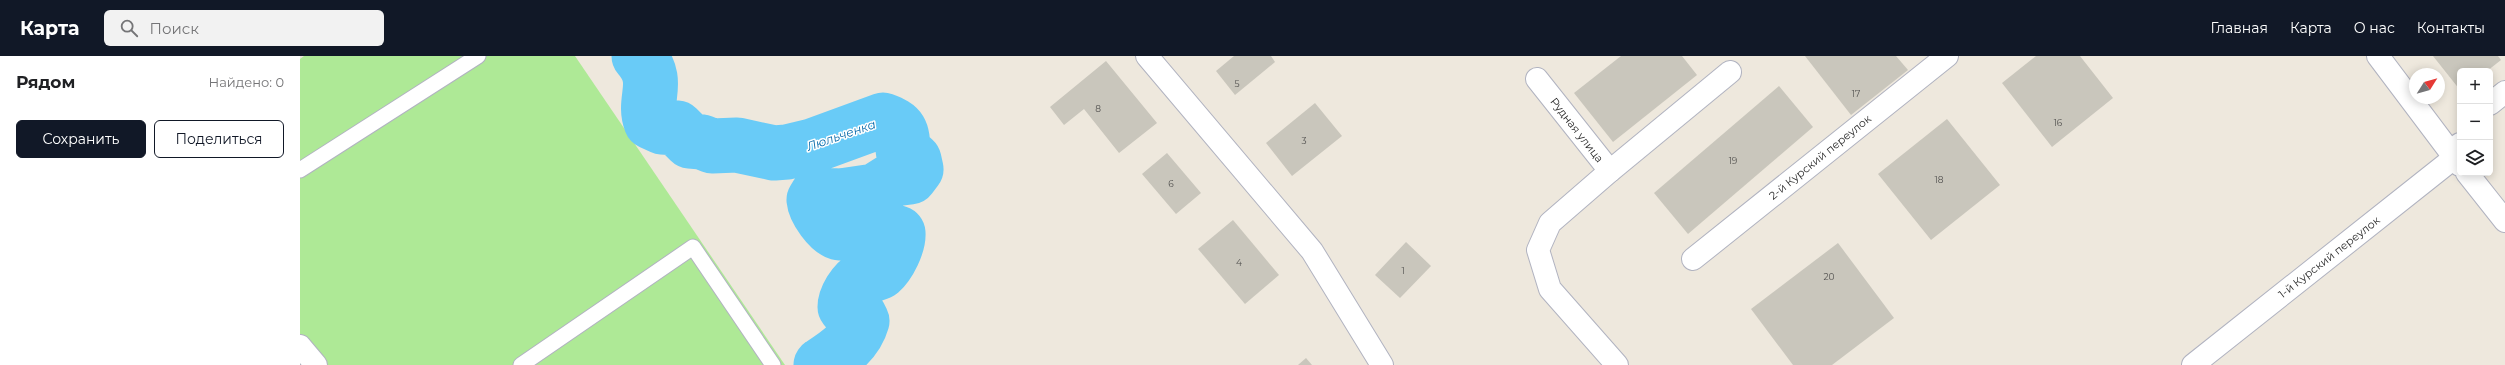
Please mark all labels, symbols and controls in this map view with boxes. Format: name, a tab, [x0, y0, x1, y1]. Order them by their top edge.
search box	[104, 10, 384, 46]
text: Карта	[20, 17, 80, 40]
icon: search	[118, 17, 140, 39]
text: Поиск	[150, 19, 199, 38]
text: Главная	[2210, 19, 2268, 37]
text: Карта	[2290, 19, 2332, 37]
text: О нас	[2354, 19, 2395, 37]
text: Контакты	[2417, 19, 2485, 37]
north arrow	[2409, 68, 2445, 104]
map controls	[2457, 68, 2493, 176]
button: +	[2457, 68, 2493, 104]
text: Рядом	[16, 72, 75, 92]
text: Найдено: 0	[208, 74, 284, 90]
house number: 5	[1234, 78, 1240, 89]
house number: 17	[1852, 88, 1860, 99]
street label: Рудная улица	[1547, 95, 1607, 165]
house number: 8	[1095, 103, 1101, 114]
button: −	[2457, 104, 2493, 140]
street label: 2-й Курский переулок	[1766, 111, 1874, 202]
water label: Люльченка	[804, 116, 877, 154]
house number: 16	[2054, 117, 2063, 128]
button: Сохранить	[16, 120, 146, 158]
button: Поделиться	[154, 120, 284, 158]
house number: 3	[1301, 135, 1307, 146]
button: layers	[2457, 140, 2493, 176]
house number: 19	[1729, 155, 1738, 166]
house number: 18	[1935, 174, 1944, 185]
house number: 6	[1168, 178, 1174, 189]
street label: 1-й Курский переулок	[2275, 213, 2383, 301]
house number: 4	[1236, 257, 1242, 268]
house number: 1	[1401, 265, 1405, 276]
house number: 20	[1823, 271, 1835, 282]

